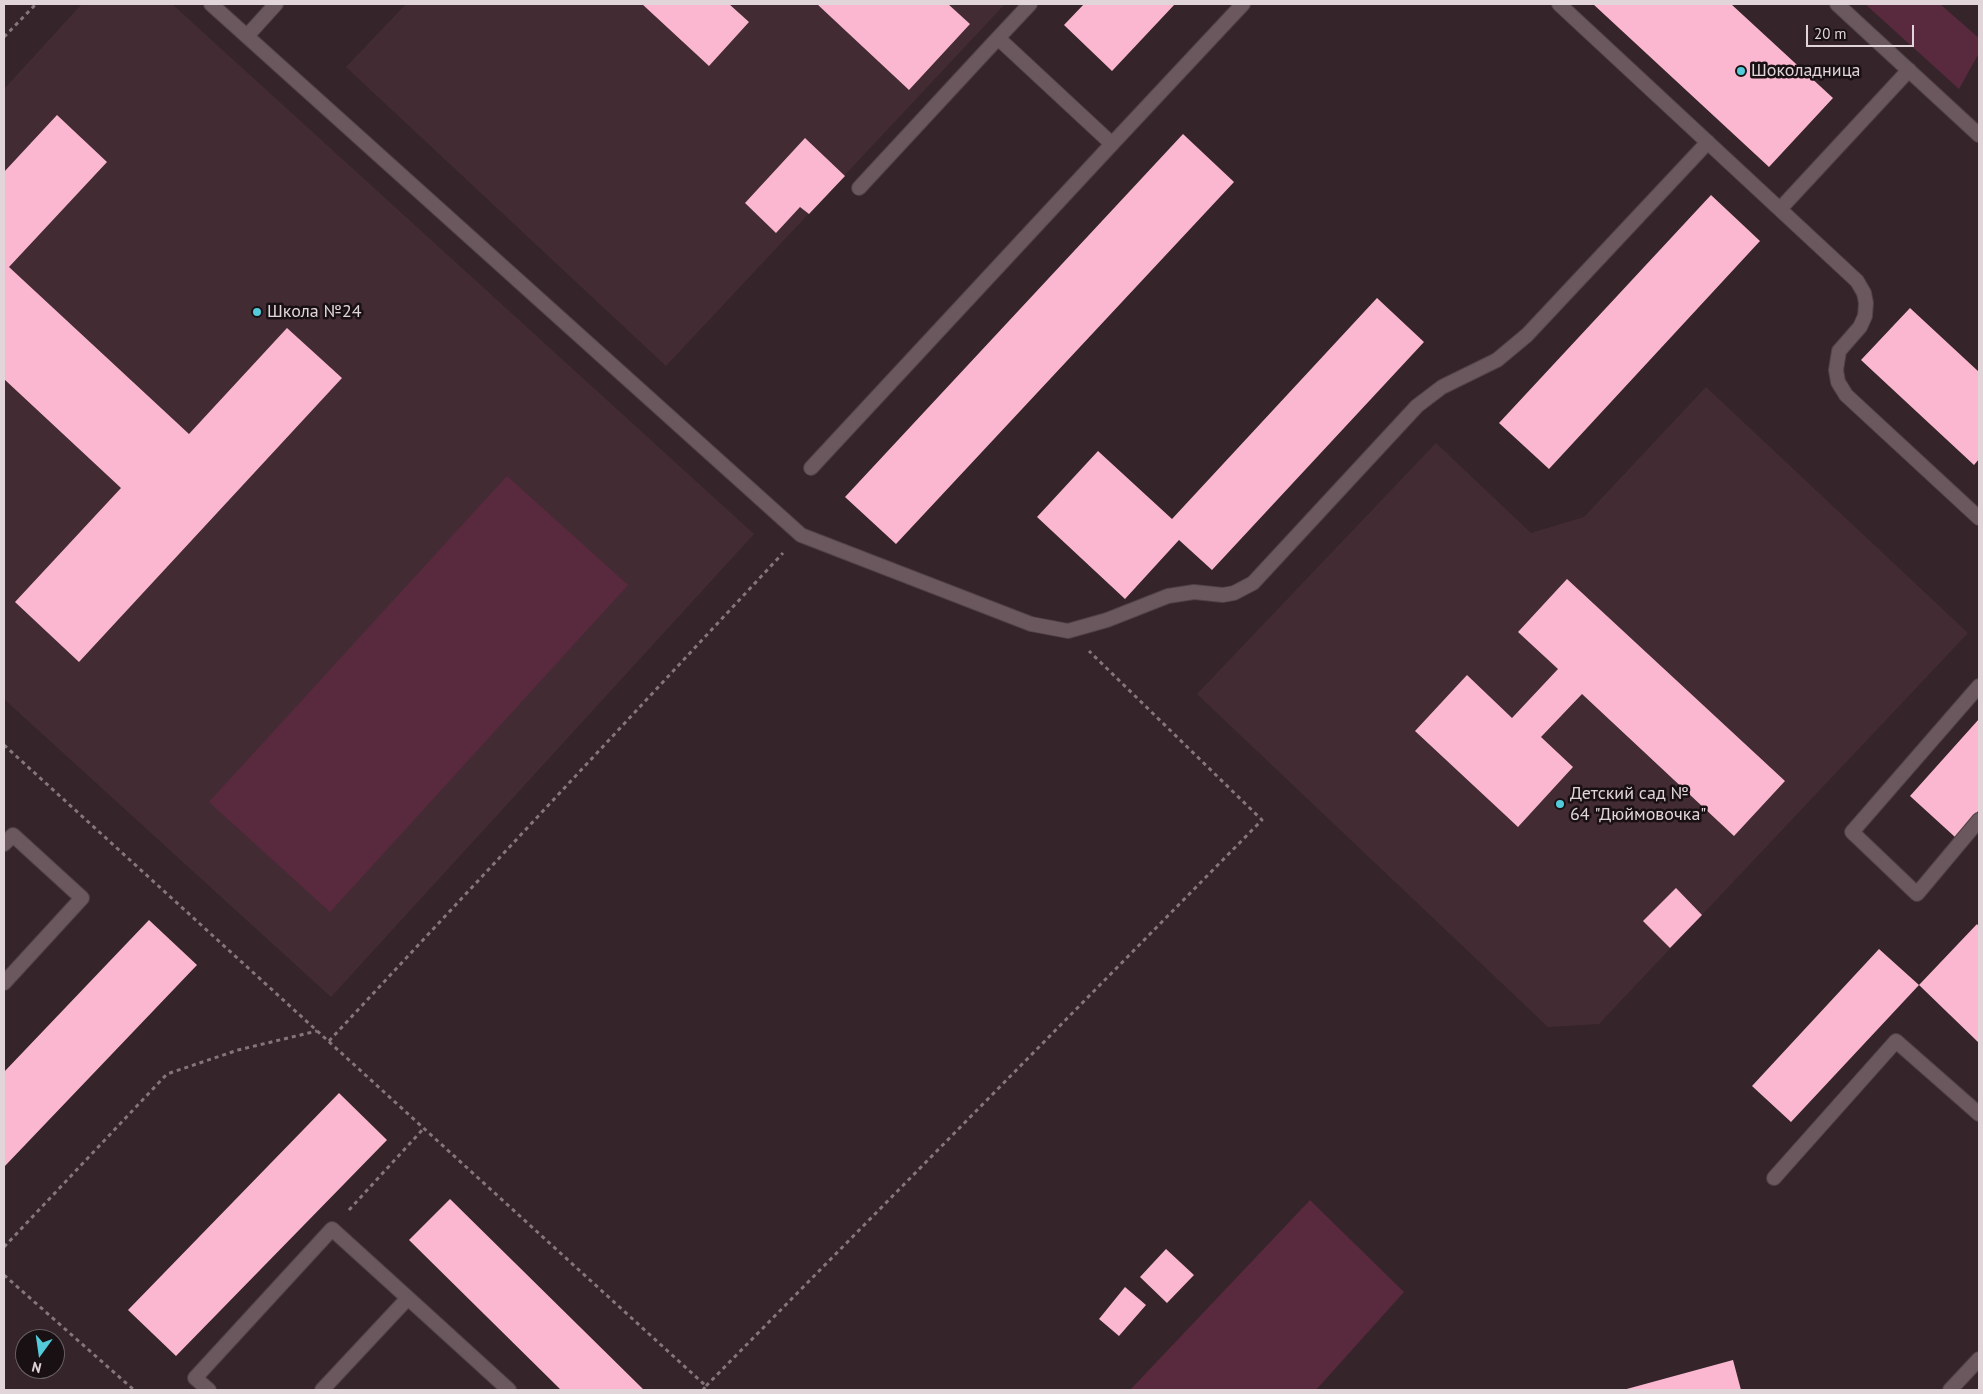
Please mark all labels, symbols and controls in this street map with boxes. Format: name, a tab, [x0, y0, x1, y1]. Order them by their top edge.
scale bar	[1808, 15, 1916, 47]
text: 20 m	[1814, 24, 1847, 43]
place label: Шоколадница	[1751, 60, 1860, 82]
marker: Шоколадница	[1735, 65, 1747, 77]
place label: Школа №24	[267, 301, 362, 323]
marker: Школа №24	[251, 306, 263, 318]
place label: Детский сад № 64 "Дюймовочка"	[1570, 783, 1706, 826]
marker: Детский сад № 64 "Дюймовочка"	[1554, 798, 1566, 810]
north arrow	[15, 1329, 65, 1379]
text: N	[30, 1358, 43, 1377]

